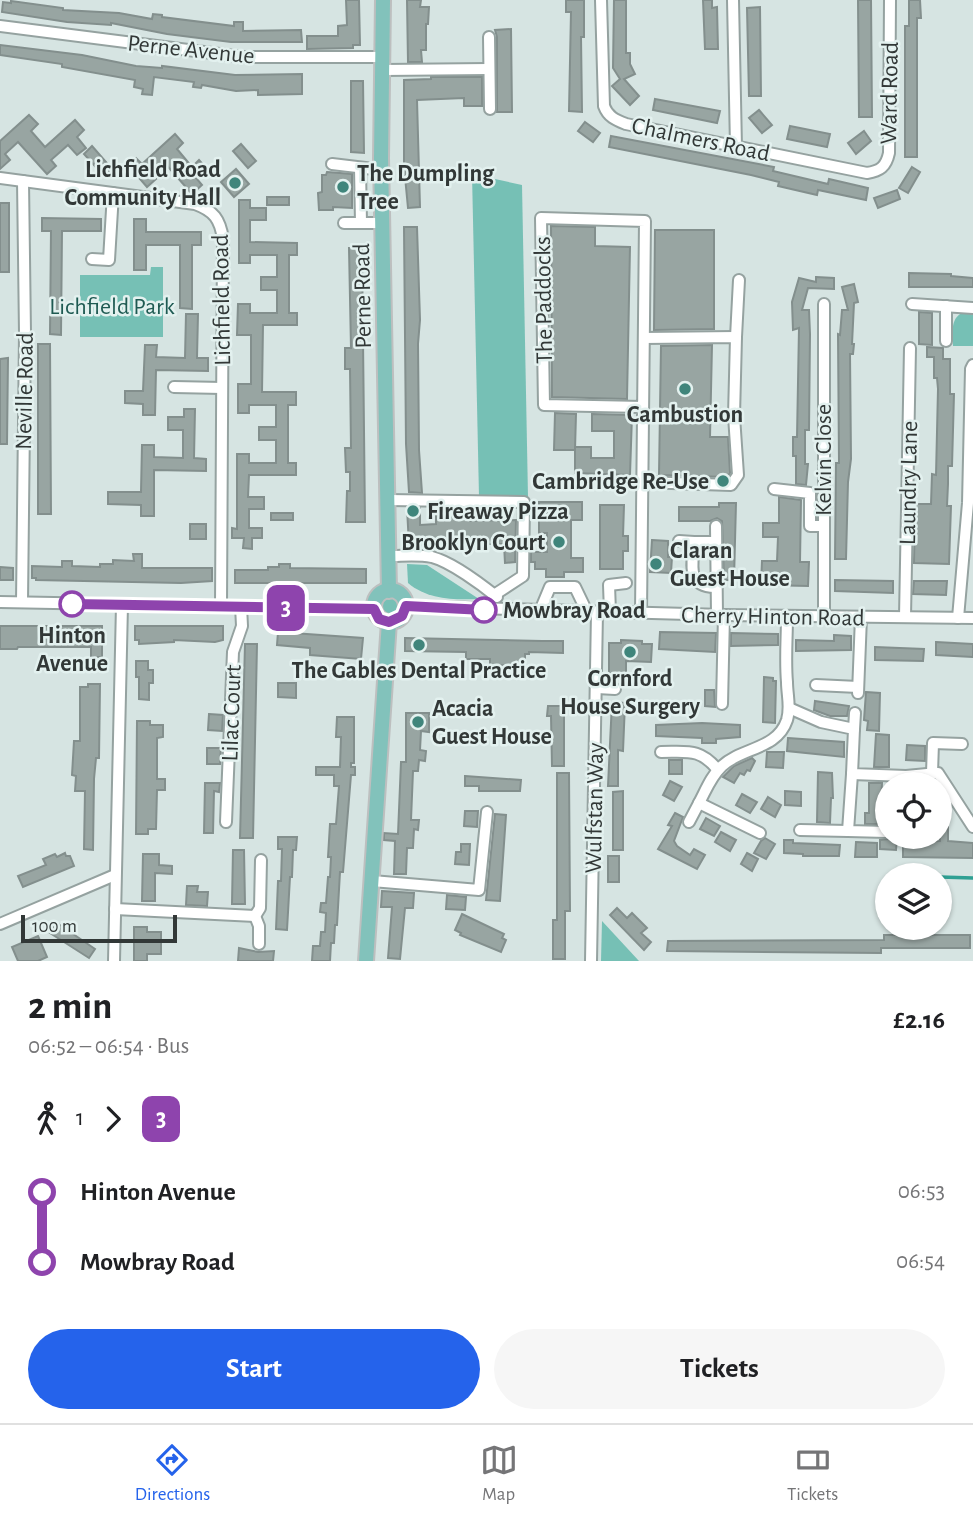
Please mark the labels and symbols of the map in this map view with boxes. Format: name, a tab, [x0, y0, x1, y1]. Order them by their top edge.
street label: Perne Avenue	[126, 31, 256, 69]
street label: Ward Road	[877, 41, 903, 145]
street label: Chalmers Road	[630, 114, 772, 166]
place label: Lichfield Road Community Hall	[64, 158, 221, 210]
place label: The Dumpling Tree	[357, 162, 495, 214]
marker: Lichfield Road Community Hall	[227, 175, 243, 191]
marker: The Dumpling Tree	[335, 179, 351, 195]
street label: Lichfield Road	[209, 234, 235, 366]
street label: The Paddocks	[531, 236, 557, 364]
street label: Perne Road	[350, 243, 376, 349]
park label: Lichfield Park	[49, 295, 175, 319]
street label: Neville Road	[12, 332, 38, 450]
marker: Cambustion	[677, 381, 693, 397]
place label: Cambustion	[627, 403, 743, 427]
street label: Kelvin Close	[812, 404, 836, 516]
street label: Laundry Lane	[896, 421, 922, 545]
place label: Cambridge Re-Use	[532, 470, 709, 494]
marker: Cambridge Re-Use	[715, 473, 731, 489]
place label: Fireaway Pizza	[427, 500, 569, 524]
marker: Fireaway Pizza	[405, 503, 421, 519]
place label: Brooklyn Court	[401, 531, 545, 555]
marker: Brooklyn Court	[551, 534, 567, 550]
place label: Claran Guest House	[670, 539, 790, 591]
marker: Claran Guest House	[648, 556, 664, 572]
line badge: 3	[263, 585, 309, 631]
marker: Hinton Avenue	[59, 591, 85, 617]
marker: Mowbray Road	[471, 597, 497, 623]
place label: Mowbray Road	[503, 599, 646, 623]
street label: Cherry Hinton Road	[681, 603, 865, 631]
place label: Hinton Avenue	[36, 624, 108, 676]
marker: The Gables Dental Practice	[411, 637, 427, 653]
marker: Cornford House Surgery	[622, 644, 638, 660]
place label: The Gables Dental Practice	[292, 659, 546, 683]
street label: Lilac Court	[218, 664, 246, 762]
place label: Cornford House Surgery	[560, 667, 700, 719]
place label: Acacia Guest House	[432, 697, 552, 749]
marker: Acacia Guest House	[410, 714, 426, 730]
street label: Wulfstan Way	[582, 743, 608, 873]
scale bar	[21, 912, 177, 944]

